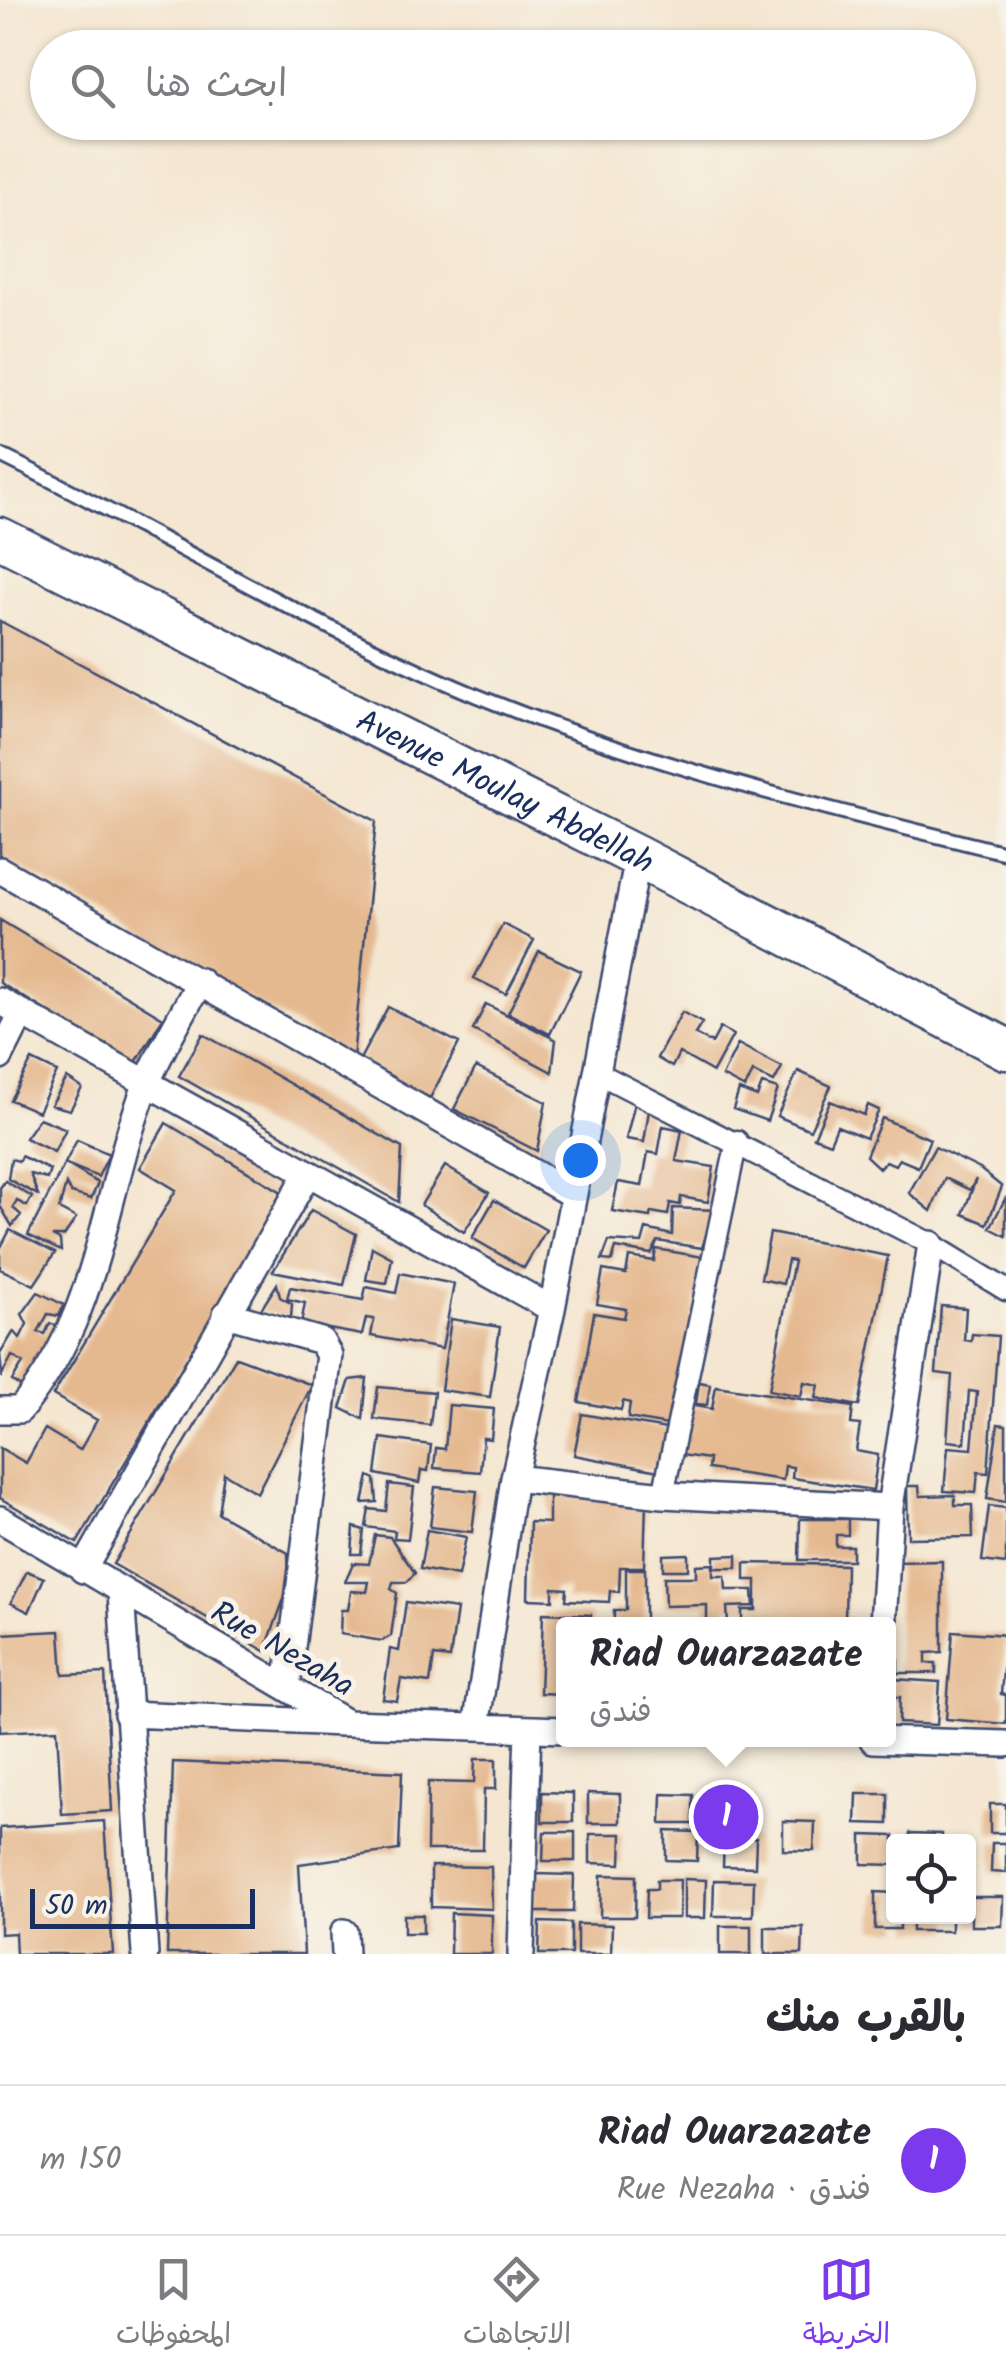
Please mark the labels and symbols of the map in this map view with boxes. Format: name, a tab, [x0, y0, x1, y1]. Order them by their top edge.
street label: Avenue Moulay Abdellah	[346, 697, 662, 889]
your location	[555, 1135, 606, 1186]
street label: Rue Nezaha	[200, 1588, 363, 1712]
pin: 1	[694, 1780, 758, 1854]
scale bar	[30, 1884, 255, 1928]

